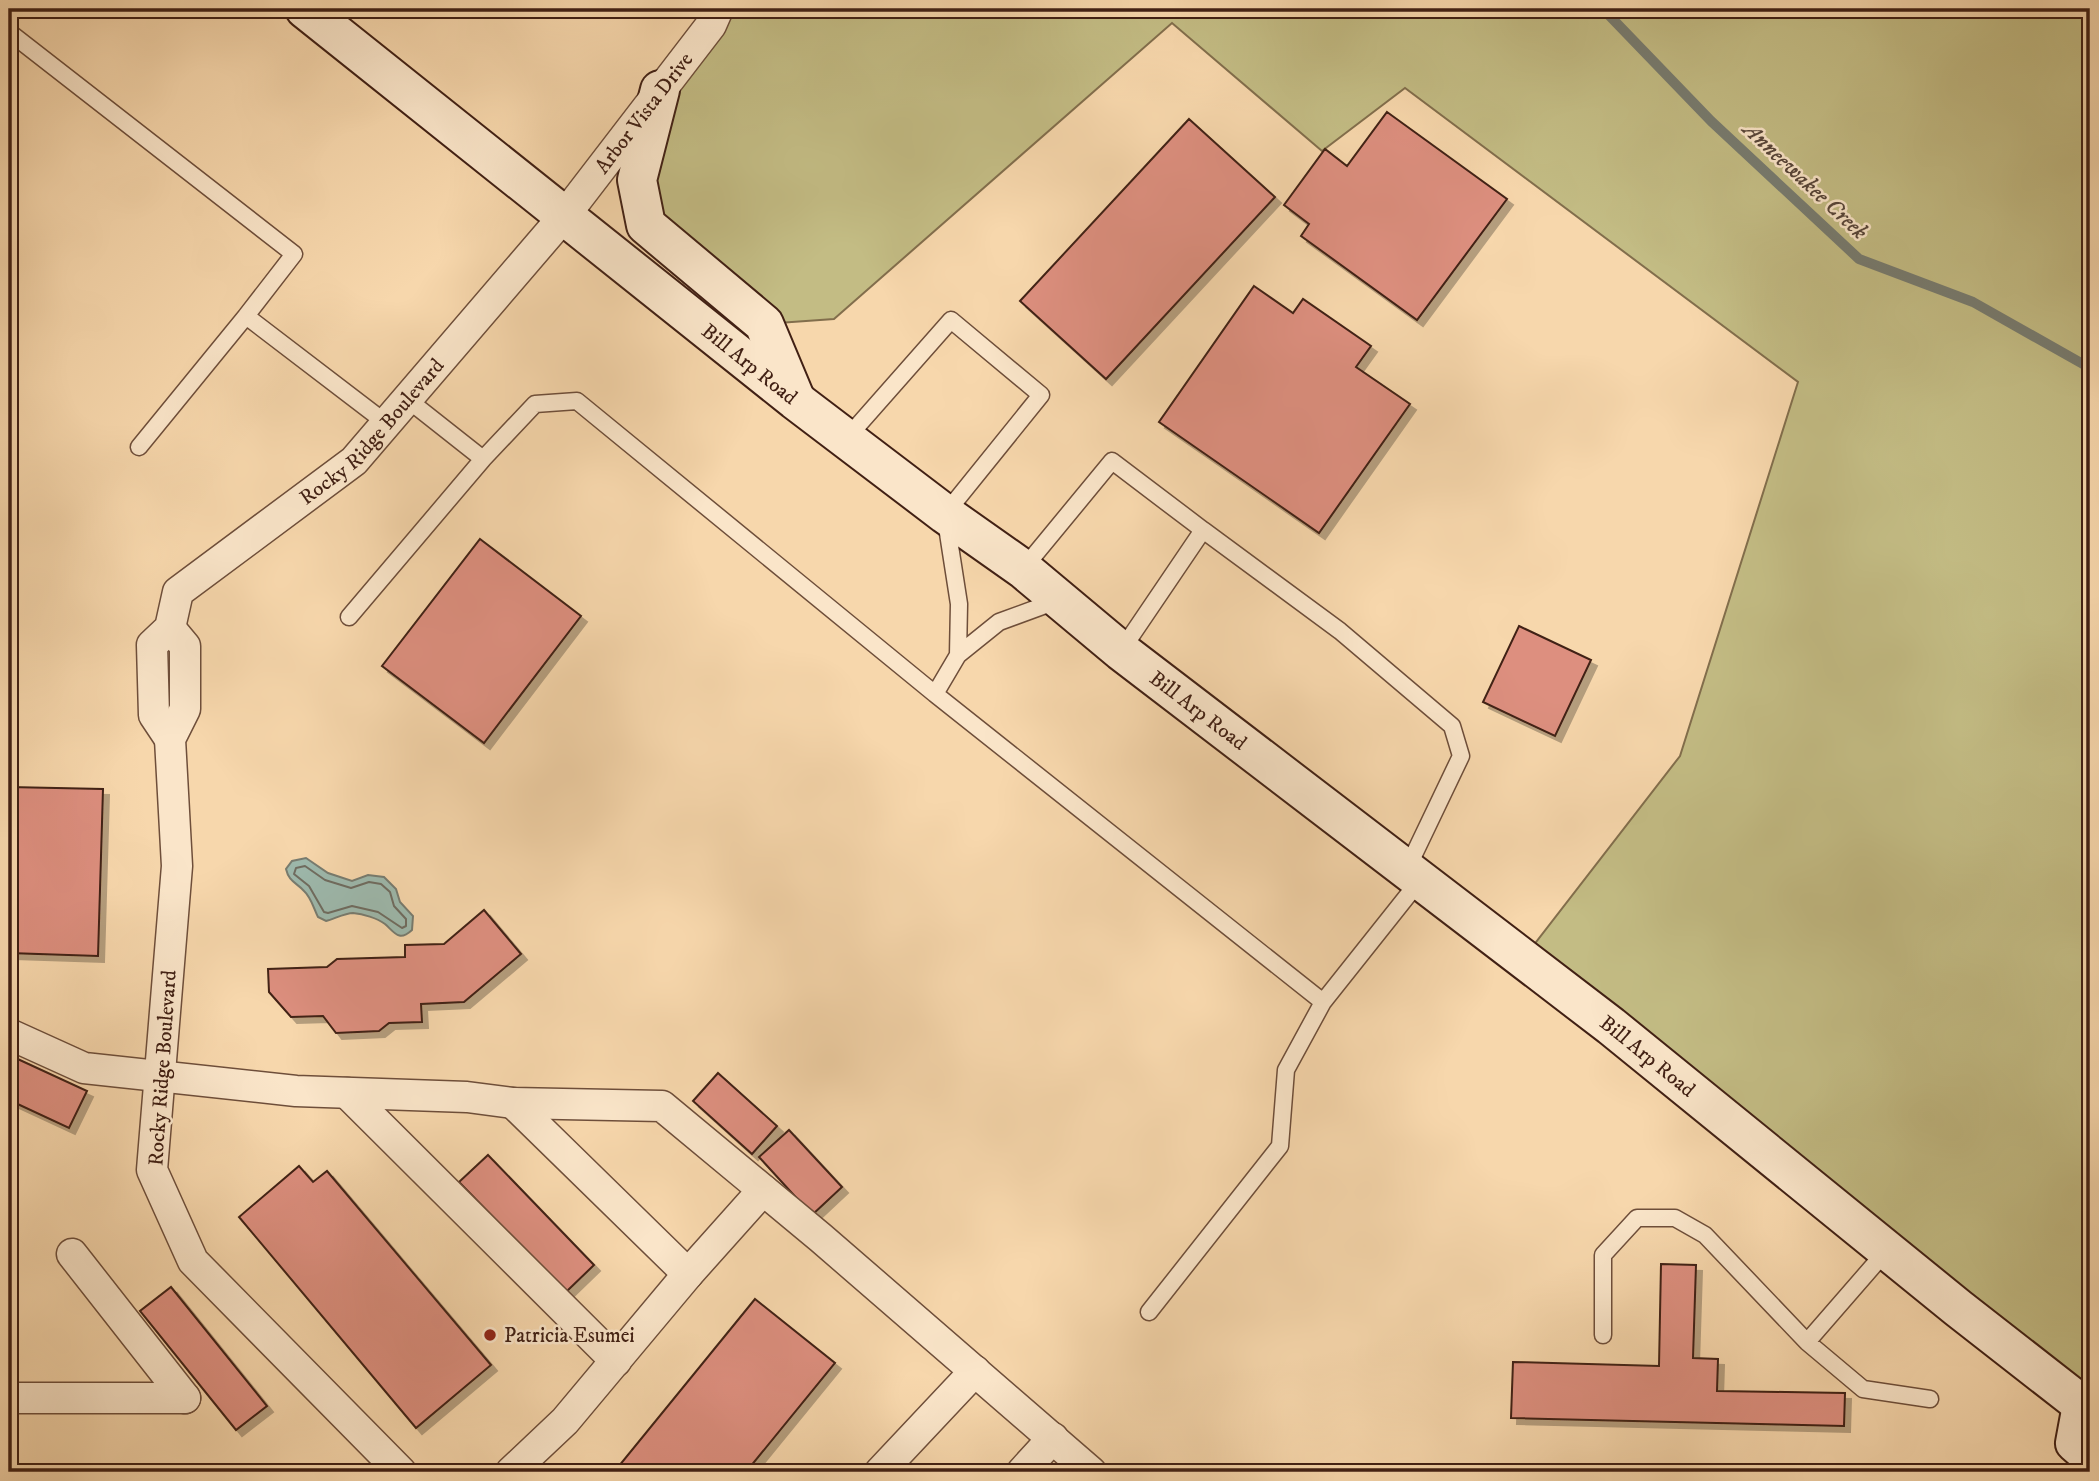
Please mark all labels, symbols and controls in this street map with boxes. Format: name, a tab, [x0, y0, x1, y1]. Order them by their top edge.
street label: Arbor Vista Drive	[590, 47, 699, 179]
water label: Anneewakee Creek	[1734, 114, 1874, 247]
street label: Bill Arp Road	[696, 318, 803, 411]
street label: Rocky Ridge Boulevard	[295, 353, 450, 511]
street label: Bill Arp Road	[1144, 666, 1252, 757]
street label: Rocky Ridge Boulevard	[143, 969, 183, 1167]
street label: Bill Arp Road	[1594, 1010, 1701, 1104]
place label: Patricia Esumei	[504, 1323, 635, 1349]
marker: Patricia Esumei	[482, 1327, 498, 1343]

